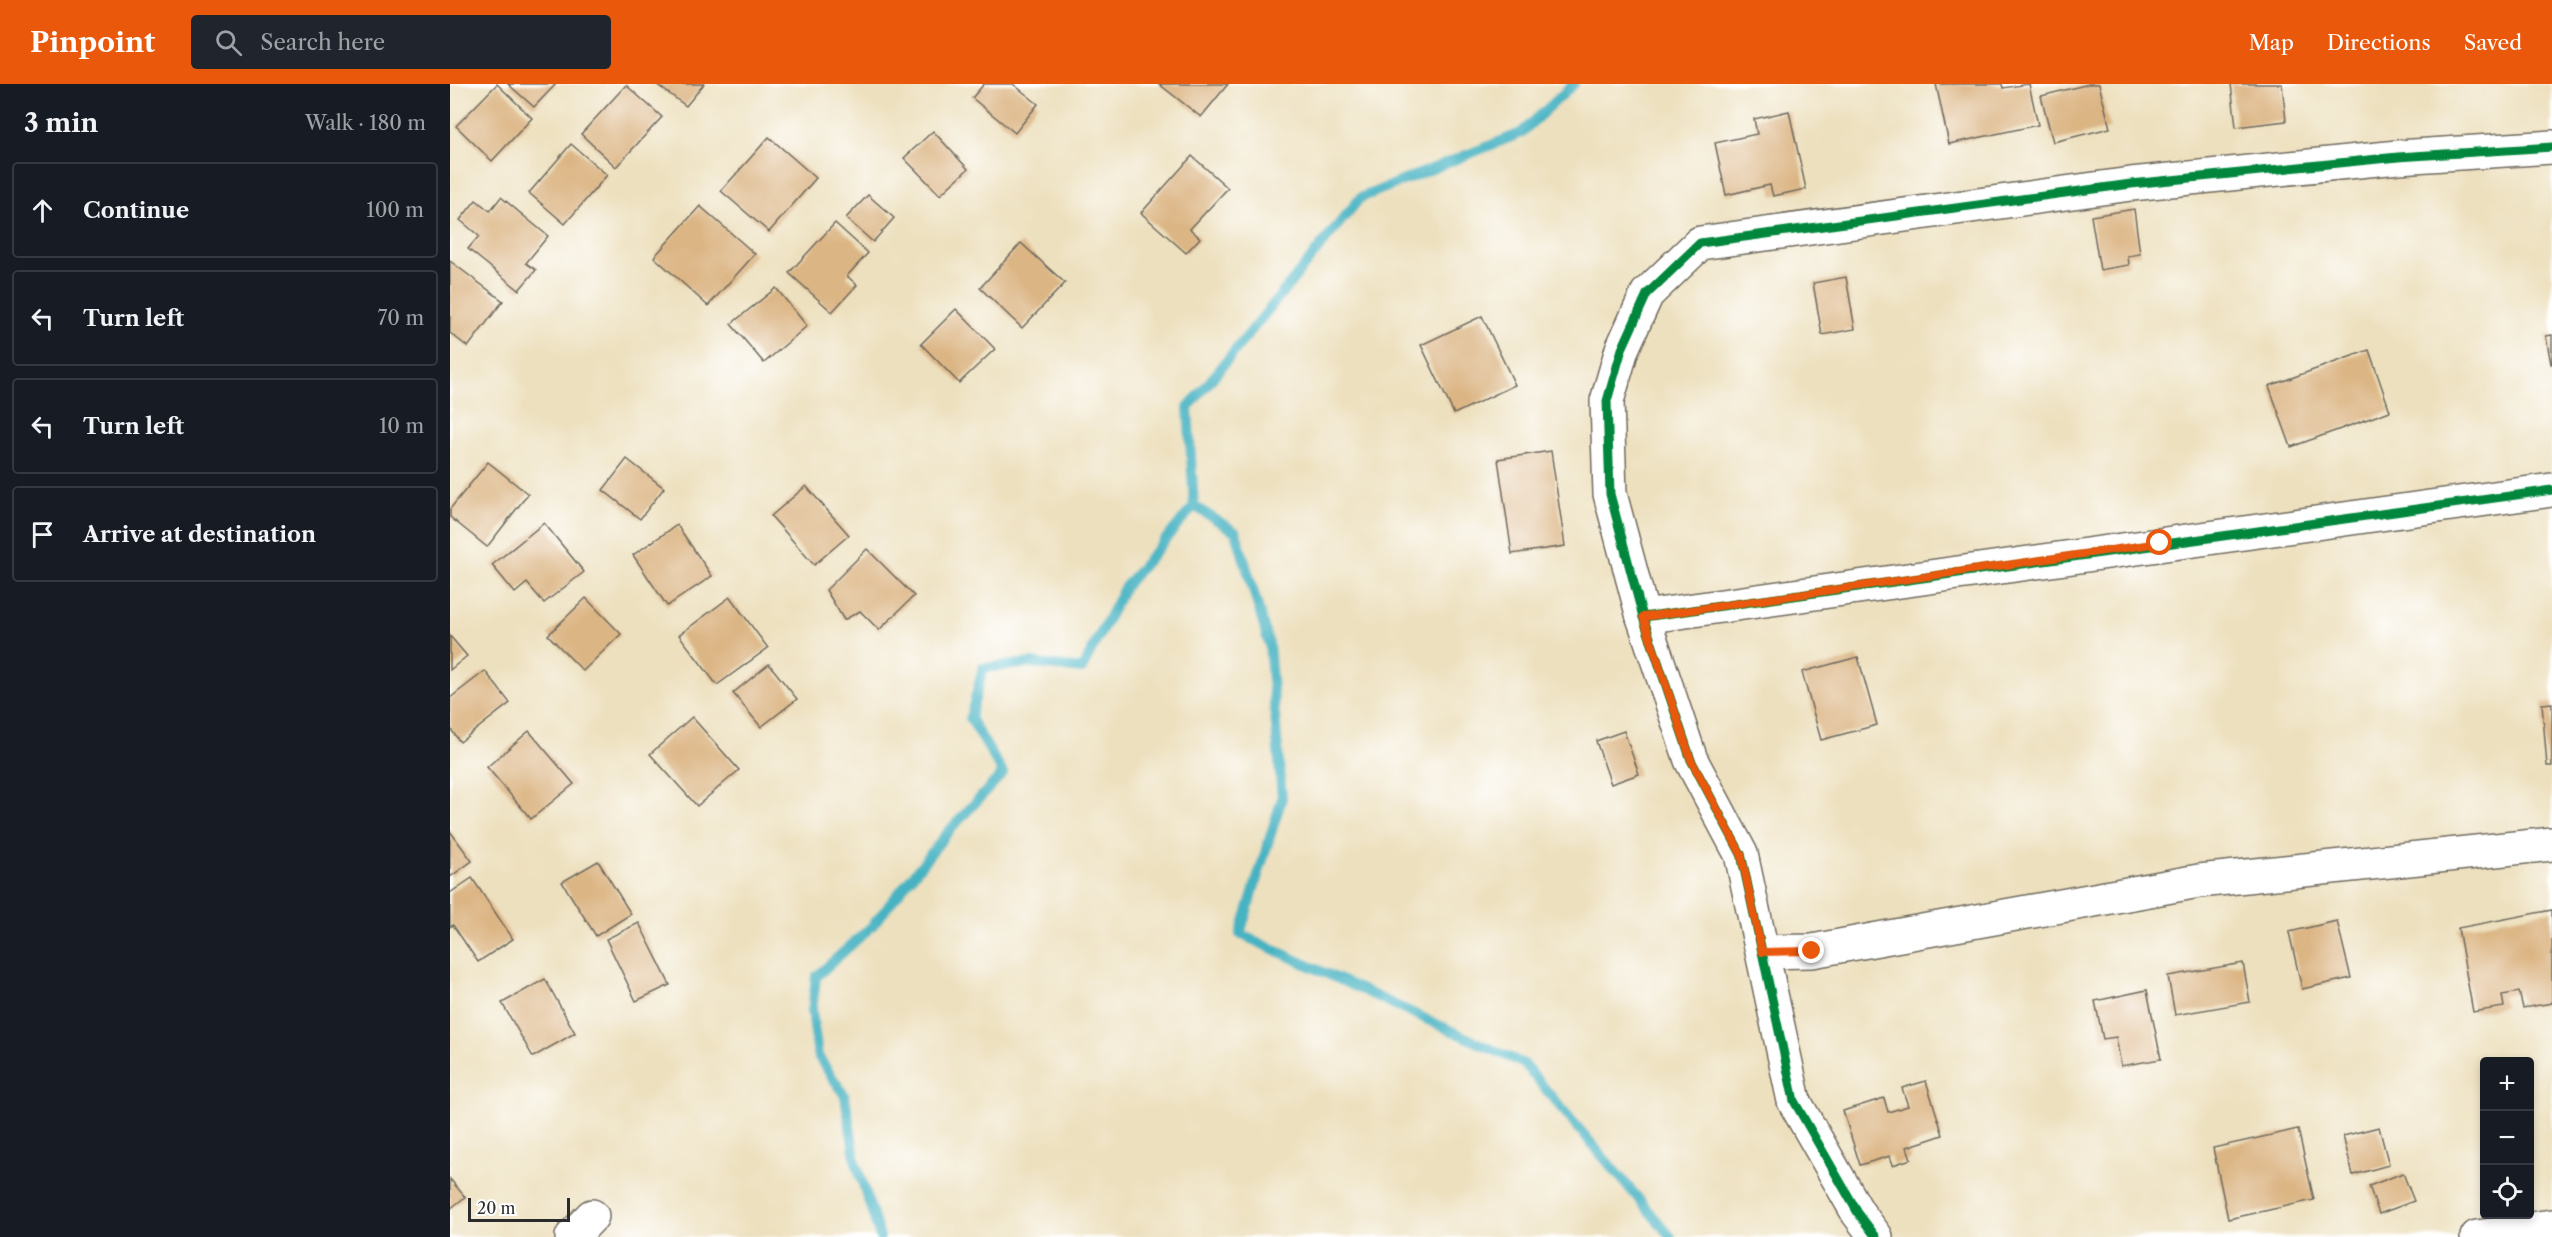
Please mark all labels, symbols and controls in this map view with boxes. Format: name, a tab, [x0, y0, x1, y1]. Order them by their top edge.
search box	[191, 15, 611, 69]
text: Pinpoint	[30, 25, 155, 59]
icon: search	[212, 26, 245, 59]
text: Search here	[260, 29, 385, 56]
text: Map	[2249, 30, 2294, 55]
text: Directions	[2327, 30, 2431, 55]
text: Saved	[2464, 30, 2522, 55]
text: 3 min	[24, 107, 98, 139]
text: Walk · 180 m	[305, 111, 426, 135]
icon: ahead	[26, 194, 59, 227]
text: Continue	[83, 197, 189, 224]
text: 100 m	[366, 198, 424, 222]
icon: left	[26, 302, 59, 335]
text: Turn left	[83, 305, 184, 332]
text: 70 m	[378, 306, 424, 330]
icon: left	[26, 410, 59, 443]
text: Turn left	[83, 413, 184, 440]
text: 10 m	[379, 414, 424, 438]
icon: arrive	[26, 518, 59, 551]
text: Arrive at destination	[83, 521, 316, 548]
route start	[2146, 529, 2172, 555]
route end	[1798, 937, 1824, 963]
map controls	[2480, 1057, 2534, 1219]
button: +	[2480, 1057, 2534, 1111]
button: −	[2480, 1111, 2534, 1165]
button: locate	[2480, 1165, 2534, 1219]
scale bar	[468, 1195, 570, 1222]
text: 20 m	[477, 1198, 516, 1218]

